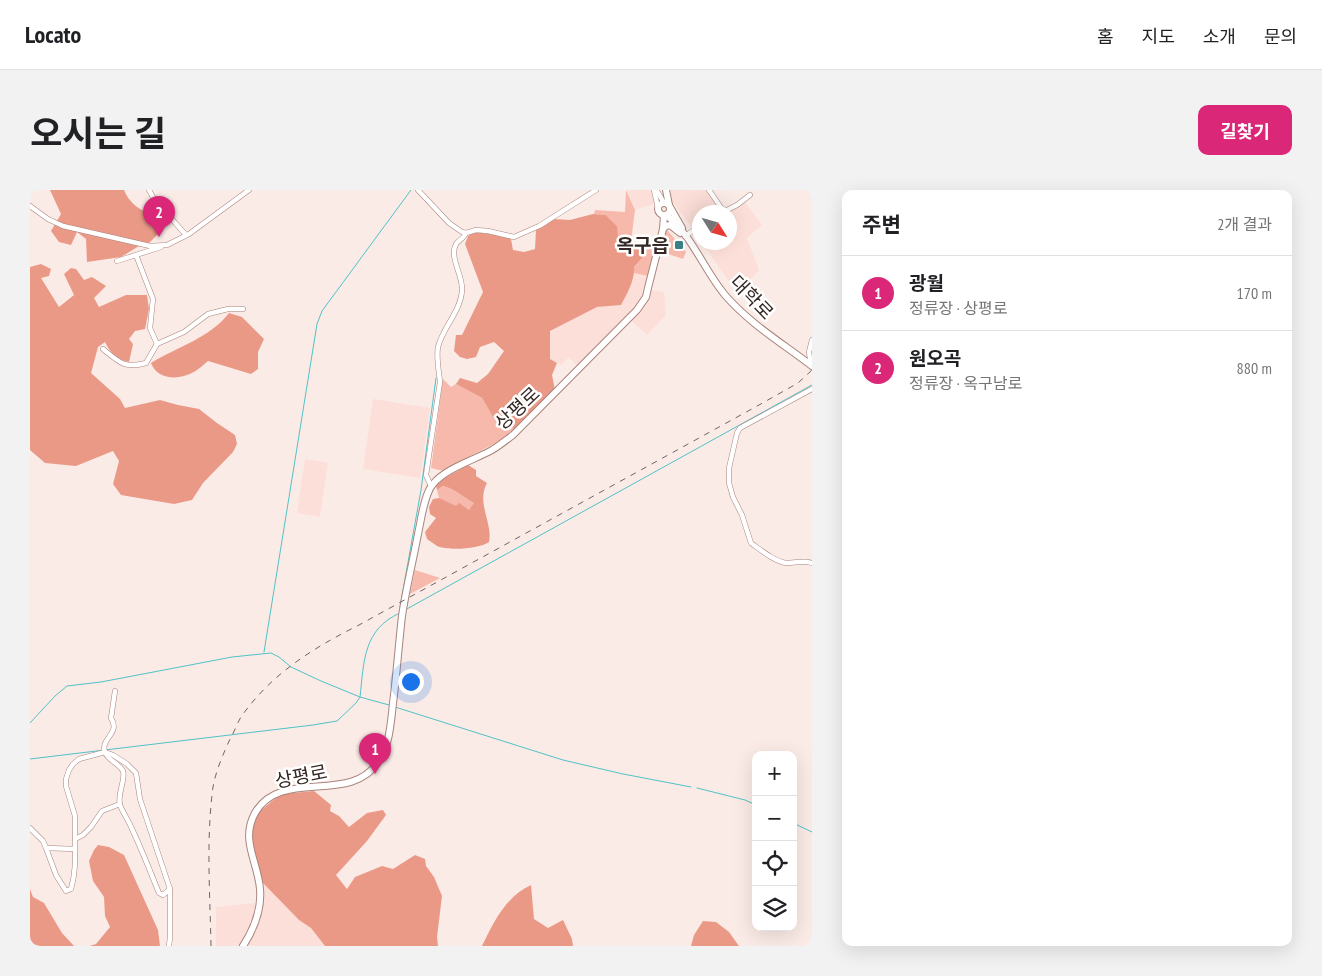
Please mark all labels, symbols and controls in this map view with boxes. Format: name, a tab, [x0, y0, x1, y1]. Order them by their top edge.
text: Locato	[25, 19, 81, 50]
text: 홈	[1097, 25, 1114, 48]
text: 지도	[1142, 25, 1175, 48]
text: 소개	[1203, 25, 1236, 48]
text: 문의	[1264, 25, 1297, 48]
button: 길찾기	[1198, 105, 1292, 155]
text: 오시는 길	[30, 110, 166, 156]
pin: 2	[143, 196, 175, 237]
north arrow	[692, 205, 737, 250]
text: 주변	[862, 211, 901, 238]
text: 2개 결과	[1217, 214, 1272, 234]
place label: 옥구읍	[617, 233, 669, 257]
marker: 옥구읍	[673, 239, 685, 251]
street label: 대학로	[725, 270, 779, 324]
text: 광월	[909, 271, 944, 295]
text: 1	[874, 283, 882, 303]
text: 170 m	[1237, 283, 1272, 303]
text: 정류장 · 상평로	[909, 298, 1008, 318]
text: 원오곡	[909, 346, 961, 370]
text: 2	[874, 358, 882, 378]
text: 880 m	[1237, 358, 1272, 378]
text: 정류장 · 옥구남로	[909, 373, 1022, 393]
street label: 상평로	[490, 381, 544, 435]
your location	[398, 669, 424, 695]
pin: 1	[359, 733, 391, 774]
map controls	[752, 751, 797, 931]
button: +	[752, 751, 797, 796]
street label: 상평로	[273, 759, 329, 793]
button: −	[752, 796, 797, 841]
button: locate	[752, 841, 797, 886]
button: layers	[752, 886, 797, 931]

